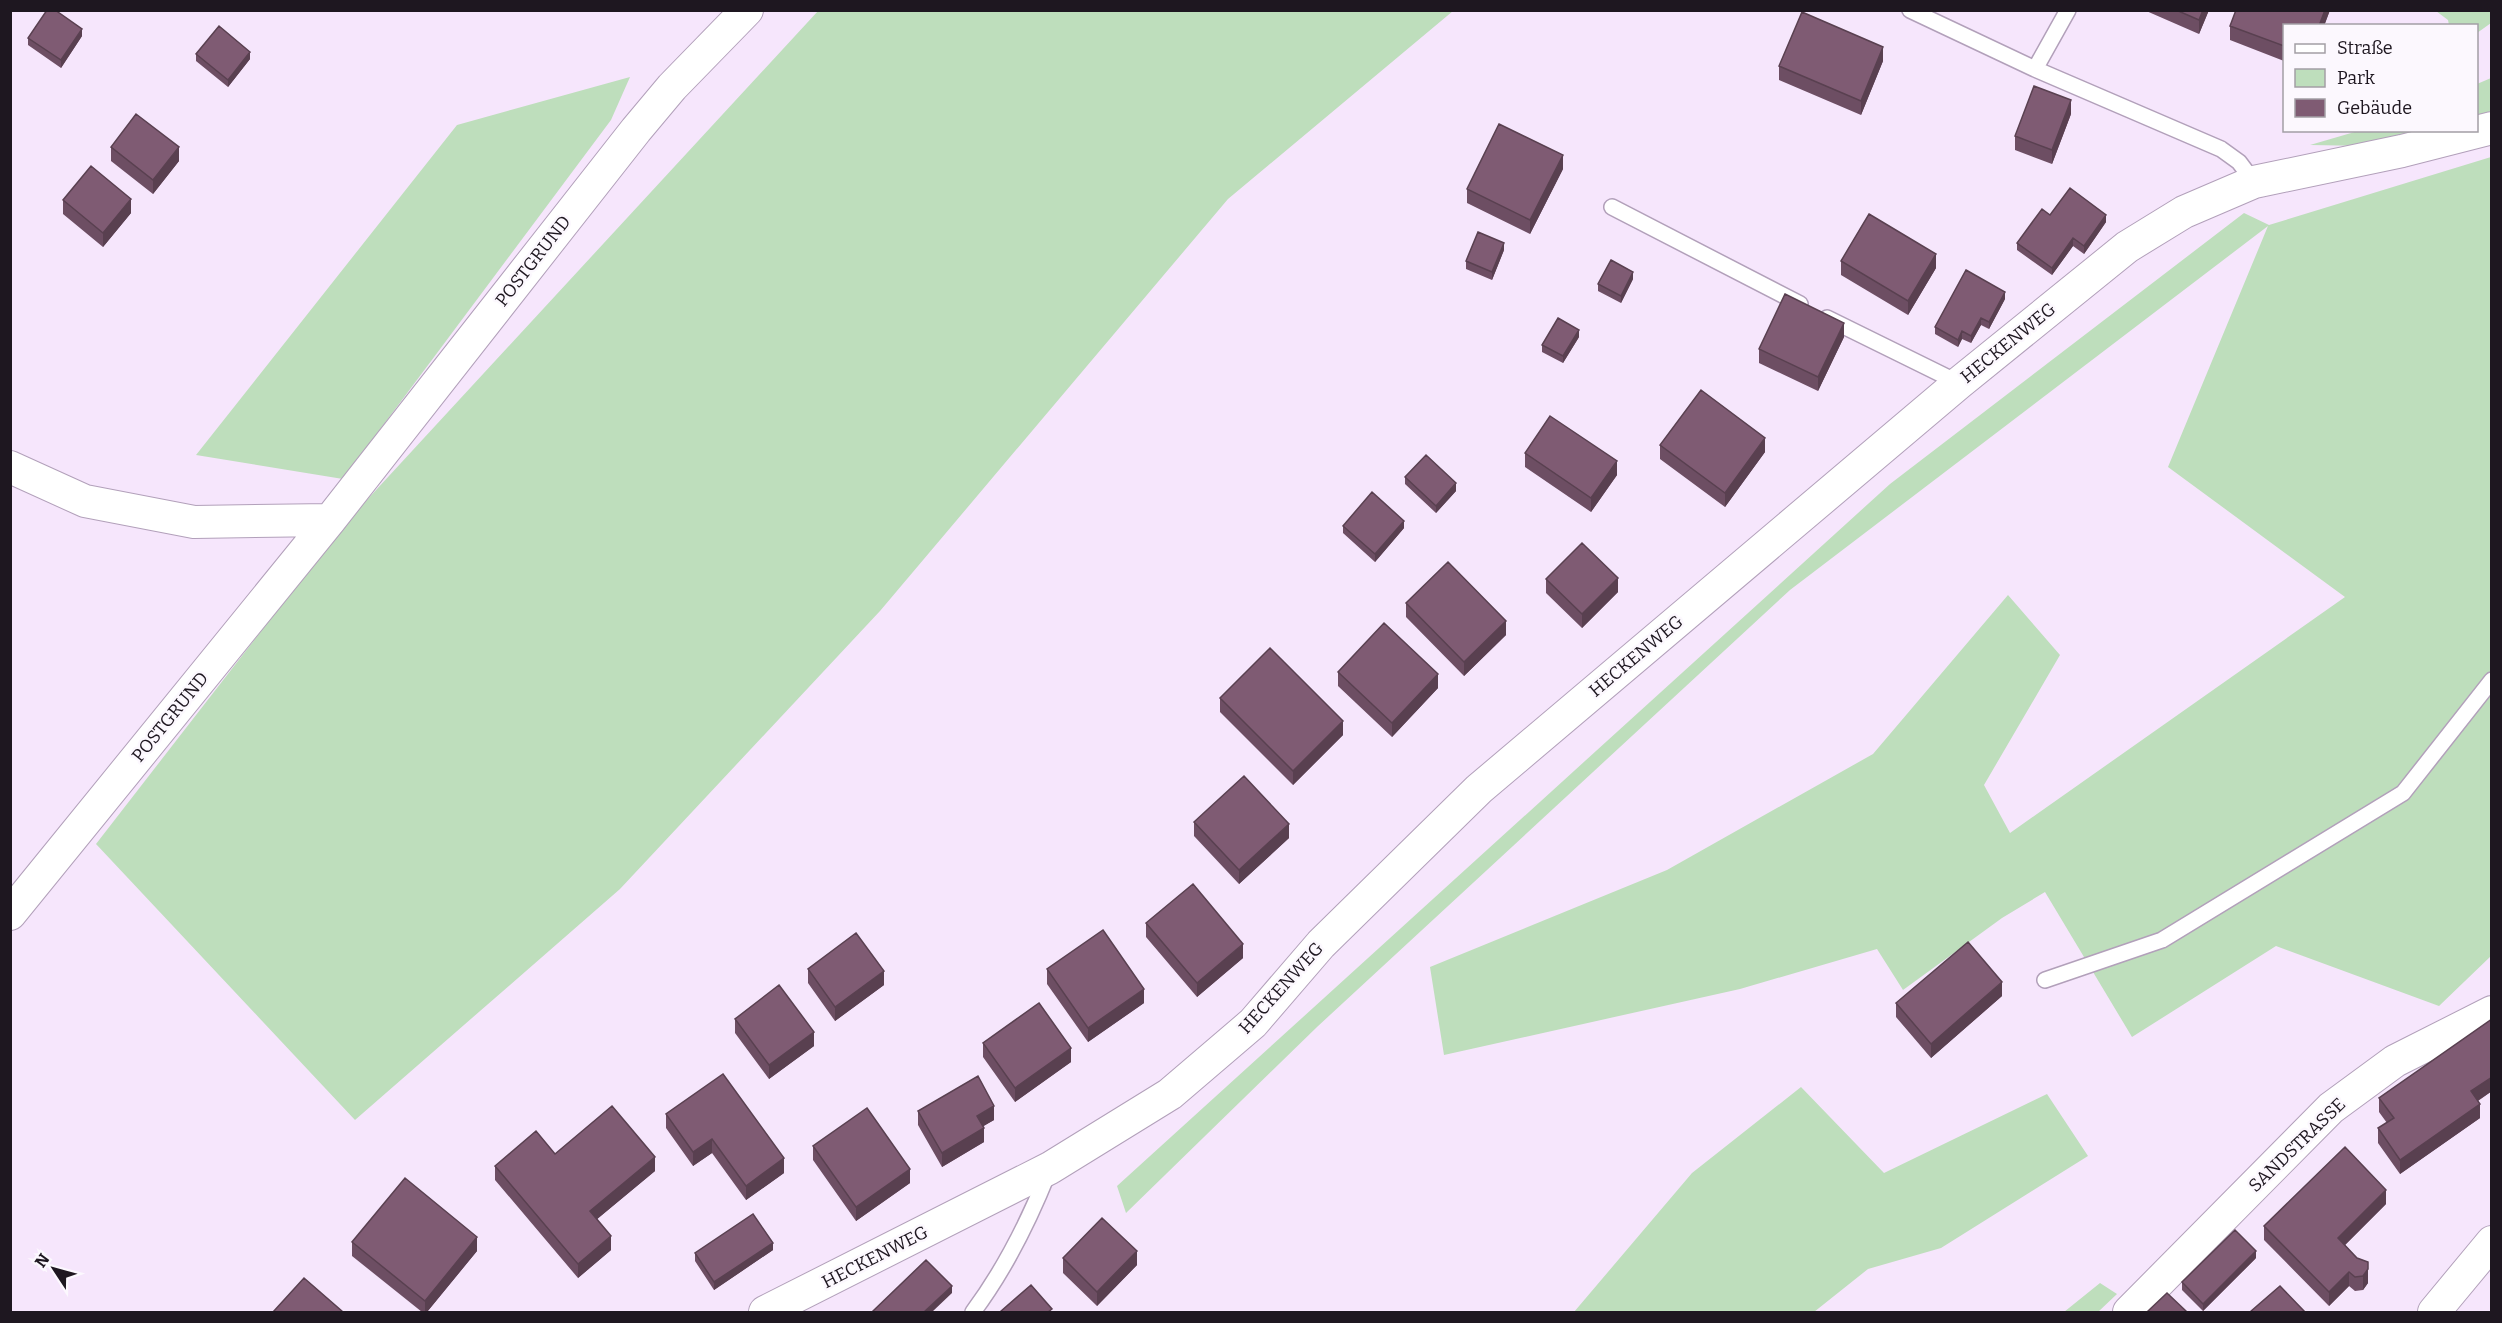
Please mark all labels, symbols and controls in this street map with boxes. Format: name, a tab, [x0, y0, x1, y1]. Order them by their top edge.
legend	[2283, 24, 2478, 132]
text: Straße	[2337, 37, 2393, 59]
text: Park	[2337, 67, 2376, 89]
text: Gebäude	[2337, 97, 2412, 119]
street label: POSTGRUND	[491, 211, 575, 311]
street label: HECKENWEG	[1956, 298, 2060, 388]
street label: HECKENWEG	[1585, 610, 1687, 702]
street label: POSTGRUND	[127, 668, 213, 766]
street label: HECKENWEG	[1234, 938, 1328, 1038]
street label: SANDSTRASSE	[2244, 1093, 2350, 1197]
street label: HECKENWEG	[818, 1221, 932, 1293]
north arrow	[24, 1239, 84, 1299]
text: N	[31, 1250, 54, 1271]

